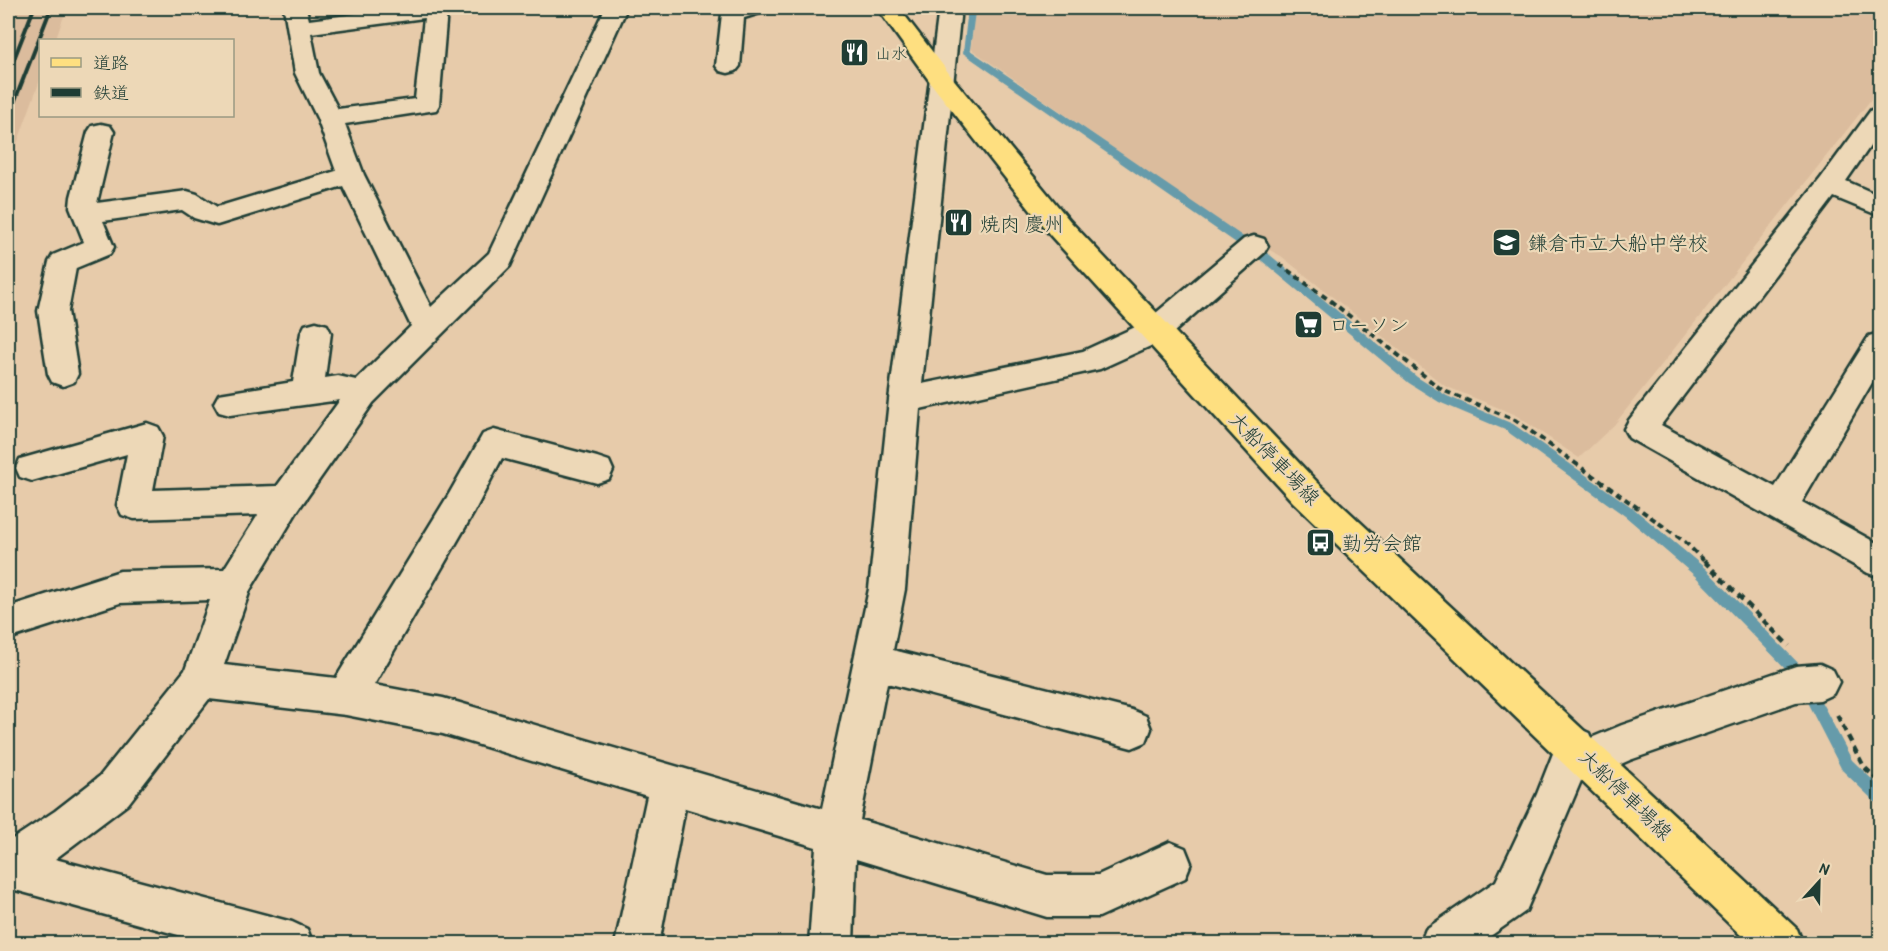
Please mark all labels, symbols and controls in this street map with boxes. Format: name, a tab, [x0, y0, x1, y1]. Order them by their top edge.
restaurant icon: 山水	[838, 37, 870, 69]
legend	[39, 39, 234, 117]
place label: 山水	[875, 42, 907, 64]
text: 道路	[93, 50, 129, 75]
text: 鉄道	[93, 80, 129, 105]
restaurant icon: 焼肉 慶州	[943, 207, 975, 239]
place label: 焼肉 慶州	[980, 210, 1065, 237]
school or university icon: 鎌倉市立大船中学校	[1491, 226, 1523, 258]
place label: 鎌倉市立大船中学校	[1528, 229, 1708, 256]
supermarket icon: ローソン	[1292, 308, 1324, 340]
place label: ローソン	[1329, 311, 1409, 338]
street label: 大船停車場線	[1224, 405, 1326, 511]
bus stop icon: 勤労会館	[1305, 526, 1337, 558]
place label: 勤労会館	[1342, 529, 1422, 556]
street label: 大船停車場線	[1573, 743, 1679, 845]
north arrow	[1789, 852, 1849, 912]
text: N	[1817, 856, 1833, 880]

